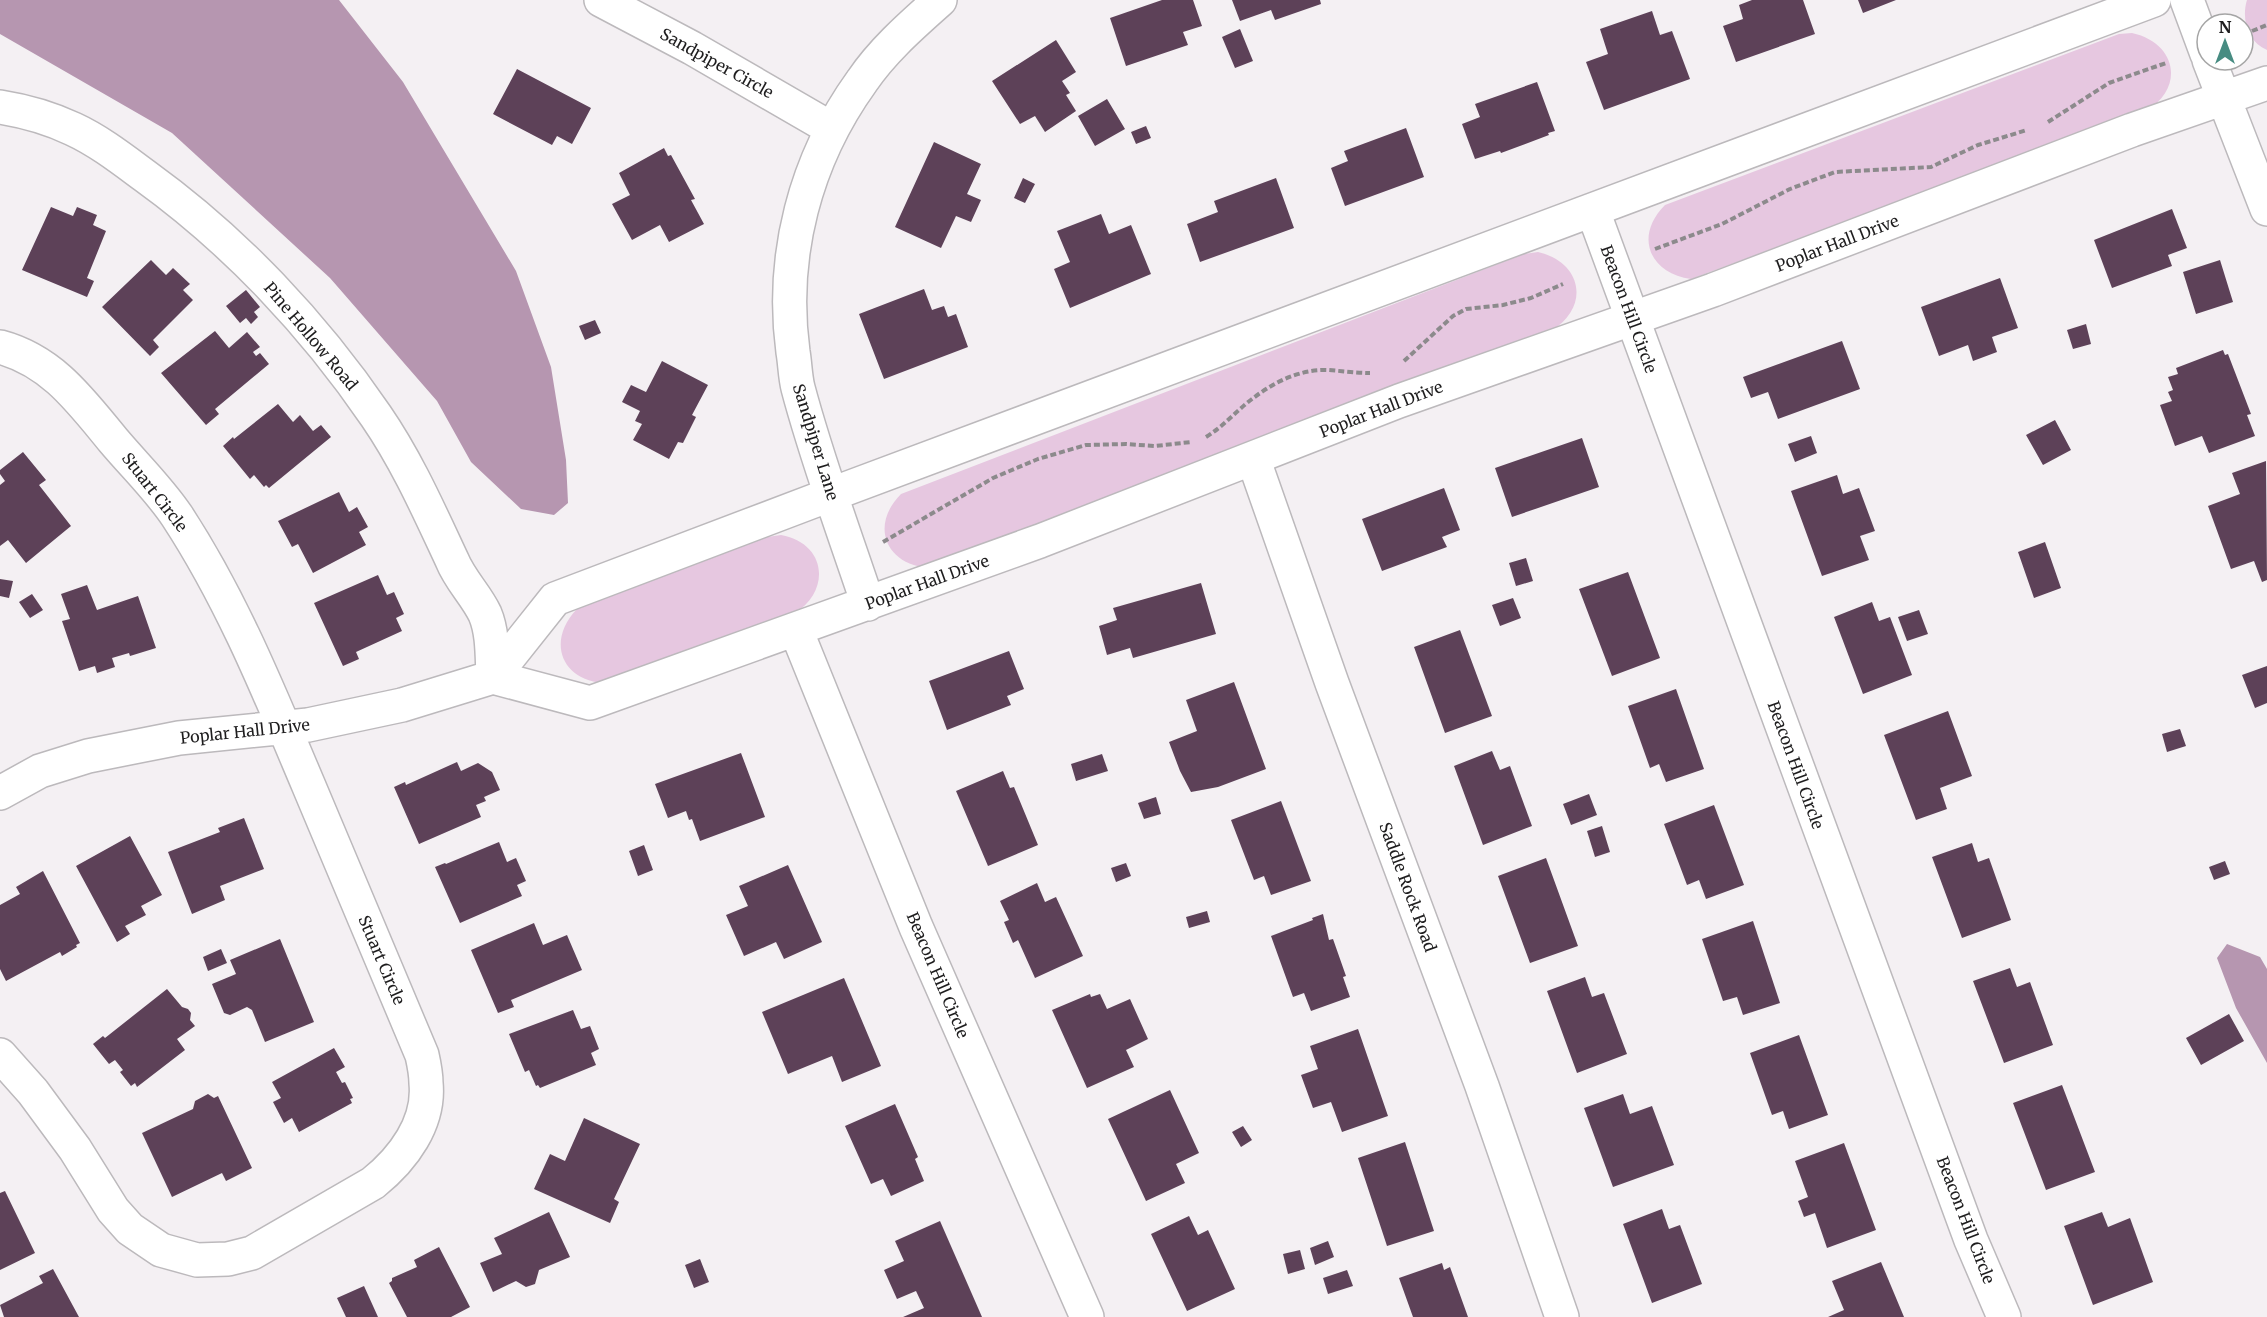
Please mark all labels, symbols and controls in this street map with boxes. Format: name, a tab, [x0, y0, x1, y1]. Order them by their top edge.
north arrow	[2195, 12, 2255, 72]
text: N	[2219, 17, 2232, 37]
street label: Sandpiper Circle	[657, 24, 777, 102]
street label: Poplar Hall Drive	[1773, 210, 1901, 276]
street label: Beacon Hill Circle	[1597, 242, 1661, 376]
street label: Pine Hollow Road	[260, 278, 362, 395]
street label: Poplar Hall Drive	[1317, 376, 1445, 442]
street label: Sandpiper Lane	[789, 381, 843, 503]
street label: Stuart Circle	[118, 448, 192, 536]
street label: Poplar Hall Drive	[862, 550, 992, 614]
street label: Beacon Hill Circle	[1764, 698, 1828, 832]
street label: Poplar Hall Drive	[179, 714, 311, 748]
street label: Saddle Rock Road	[1375, 819, 1441, 955]
street label: Beacon Hill Circle	[902, 909, 974, 1041]
street label: Stuart Circle	[354, 912, 410, 1008]
street label: Beacon Hill Circle	[1932, 1153, 2000, 1287]

